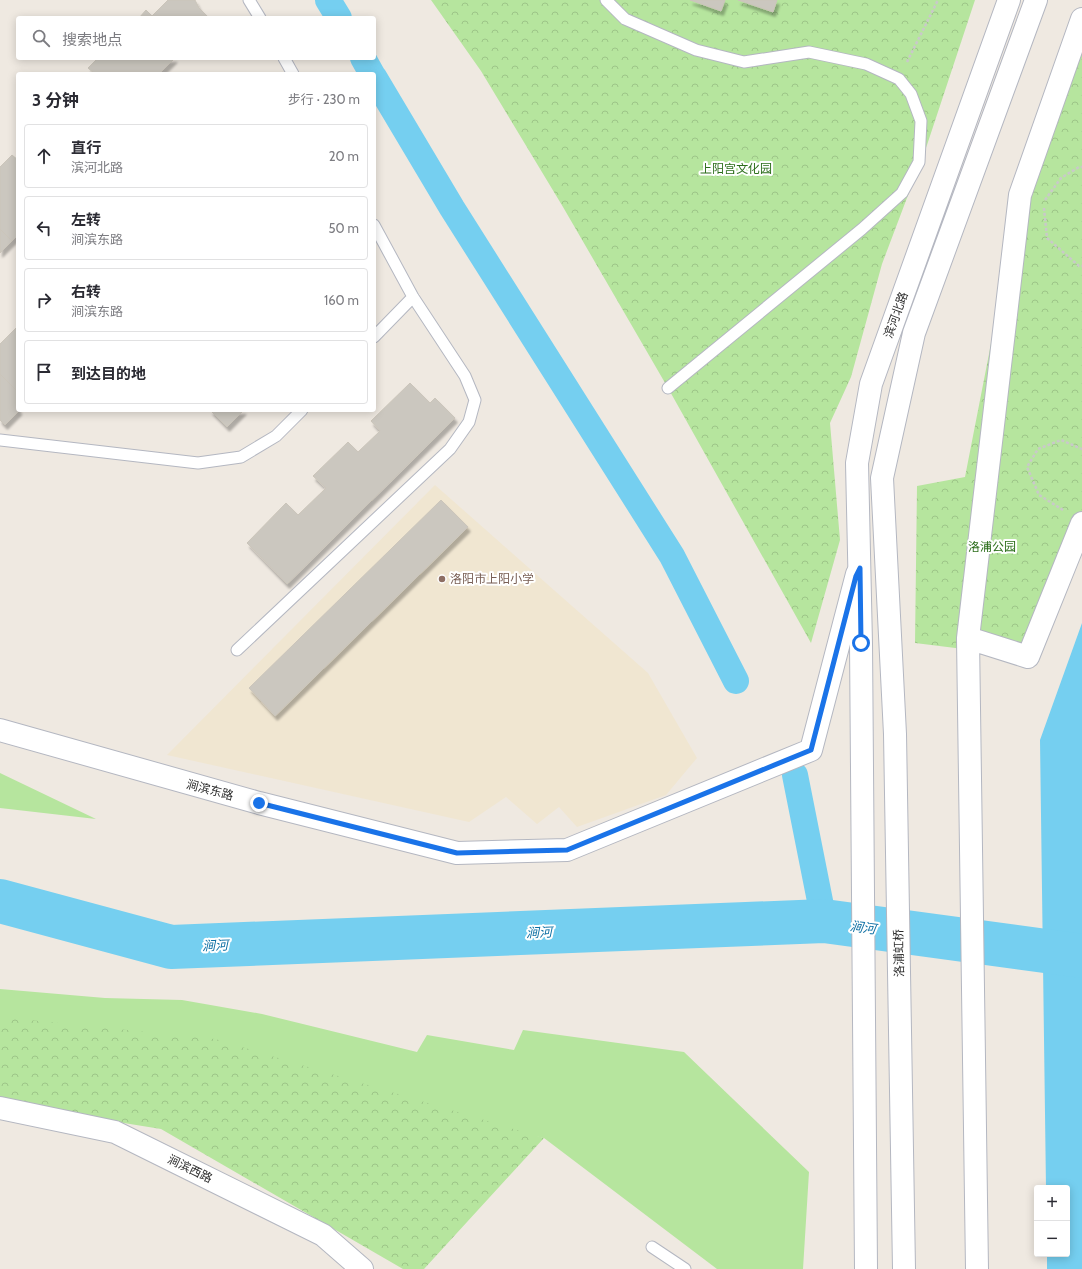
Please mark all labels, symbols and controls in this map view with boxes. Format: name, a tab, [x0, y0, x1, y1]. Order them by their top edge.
search box	[16, 16, 376, 60]
icon: search	[30, 27, 52, 49]
text: 搜索地点	[62, 31, 122, 49]
text: 3 分钟	[32, 90, 79, 110]
text: 步行 · 230 m	[288, 91, 360, 107]
text: 直行	[71, 139, 101, 157]
icon: ahead	[33, 145, 55, 167]
text: 20 m	[329, 148, 359, 164]
text: 滨河北路	[71, 159, 123, 175]
park label: 上阳宫文化园	[700, 161, 772, 176]
text: 左转	[71, 211, 101, 229]
icon: left	[33, 217, 55, 239]
text: 50 m	[329, 220, 359, 236]
text: 涧滨东路	[71, 231, 123, 247]
text: 右转	[71, 283, 101, 301]
icon: right	[33, 289, 55, 311]
street label: 滨河北路	[880, 290, 911, 340]
text: 160 m	[324, 292, 359, 308]
text: 涧滨东路	[71, 303, 123, 319]
icon: arrive	[33, 361, 55, 383]
text: 到达目的地	[71, 365, 146, 383]
park label: 洛浦公园	[968, 539, 1016, 554]
place label: 洛阳市上阳小学	[450, 571, 534, 586]
marker: 洛阳市上阳小学	[437, 574, 447, 584]
route start	[852, 634, 870, 652]
street label: 涧滨东路	[185, 776, 235, 803]
route end	[250, 794, 268, 812]
water label: 涧河	[849, 917, 880, 937]
water label: 涧河	[526, 923, 555, 940]
street label: 洛浦虹桥	[891, 929, 906, 977]
water label: 涧河	[202, 936, 231, 953]
street label: 涧滨西路	[165, 1151, 215, 1186]
map controls	[1034, 1185, 1070, 1257]
button: +	[1034, 1185, 1070, 1221]
button: −	[1034, 1221, 1070, 1257]

